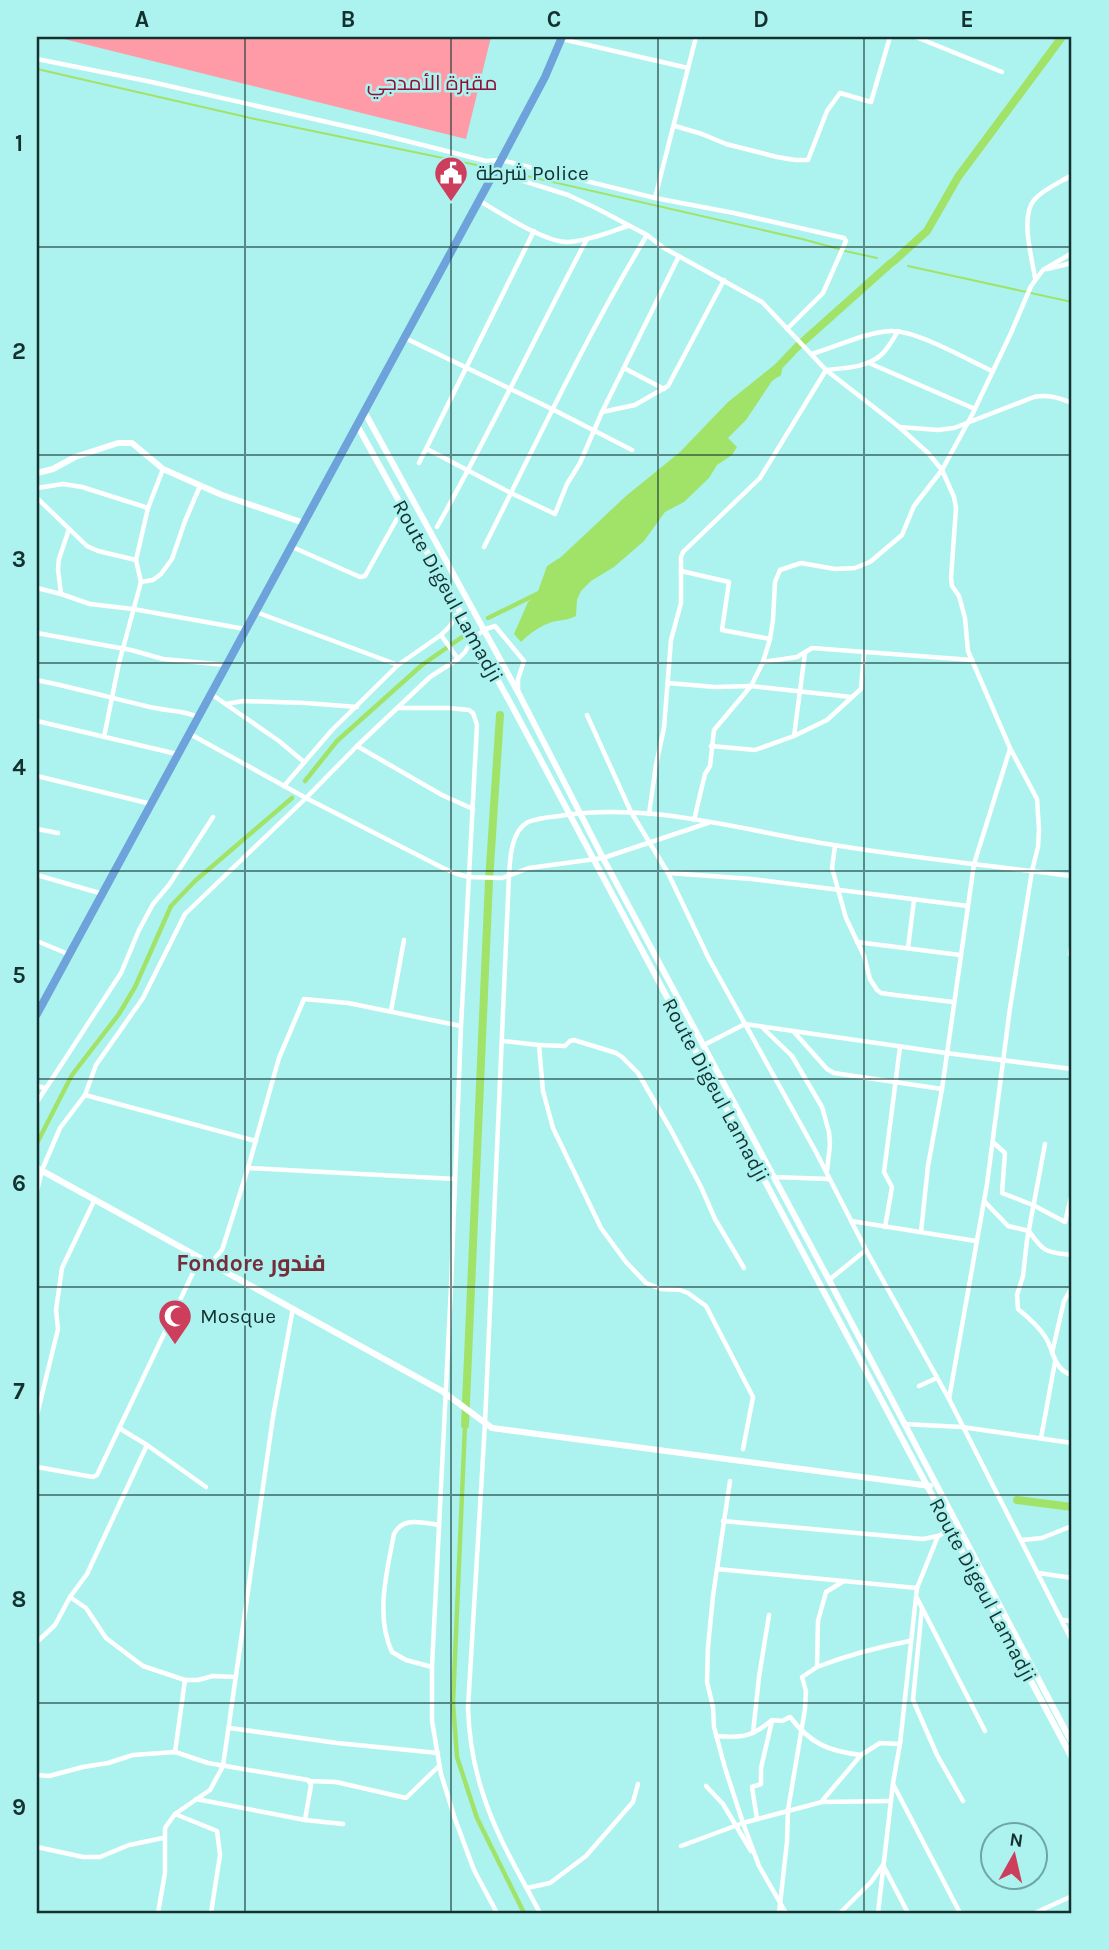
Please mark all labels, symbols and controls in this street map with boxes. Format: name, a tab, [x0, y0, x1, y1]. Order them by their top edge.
text: A	[135, 6, 149, 33]
text: B	[341, 6, 355, 33]
text: C	[547, 6, 561, 33]
text: D	[753, 6, 769, 33]
text: E	[960, 6, 974, 33]
park label: مقبرة الأمدجي	[367, 71, 497, 99]
text: 1	[15, 130, 23, 157]
public building icon: شرطة Police	[432, 154, 470, 203]
place label: شرطة Police	[476, 161, 589, 185]
text: 2	[12, 338, 26, 365]
street label: Route Digeul Lamadji	[388, 496, 508, 686]
text: 3	[12, 546, 26, 573]
text: 4	[12, 754, 26, 781]
text: 5	[12, 962, 26, 989]
street label: Route Digeul Lamadji	[657, 994, 775, 1186]
text: 6	[12, 1170, 26, 1197]
district label: Fondore فندور	[176, 1250, 326, 1277]
mosque icon: Mosque	[156, 1297, 194, 1346]
place label: Mosque	[200, 1304, 276, 1328]
text: 7	[13, 1378, 25, 1405]
street label: Route Digeul Lamadji	[924, 1494, 1042, 1686]
text: 8	[12, 1586, 26, 1613]
text: 9	[12, 1794, 26, 1821]
north arrow	[979, 1820, 1050, 1890]
text: N	[1008, 1828, 1025, 1852]

